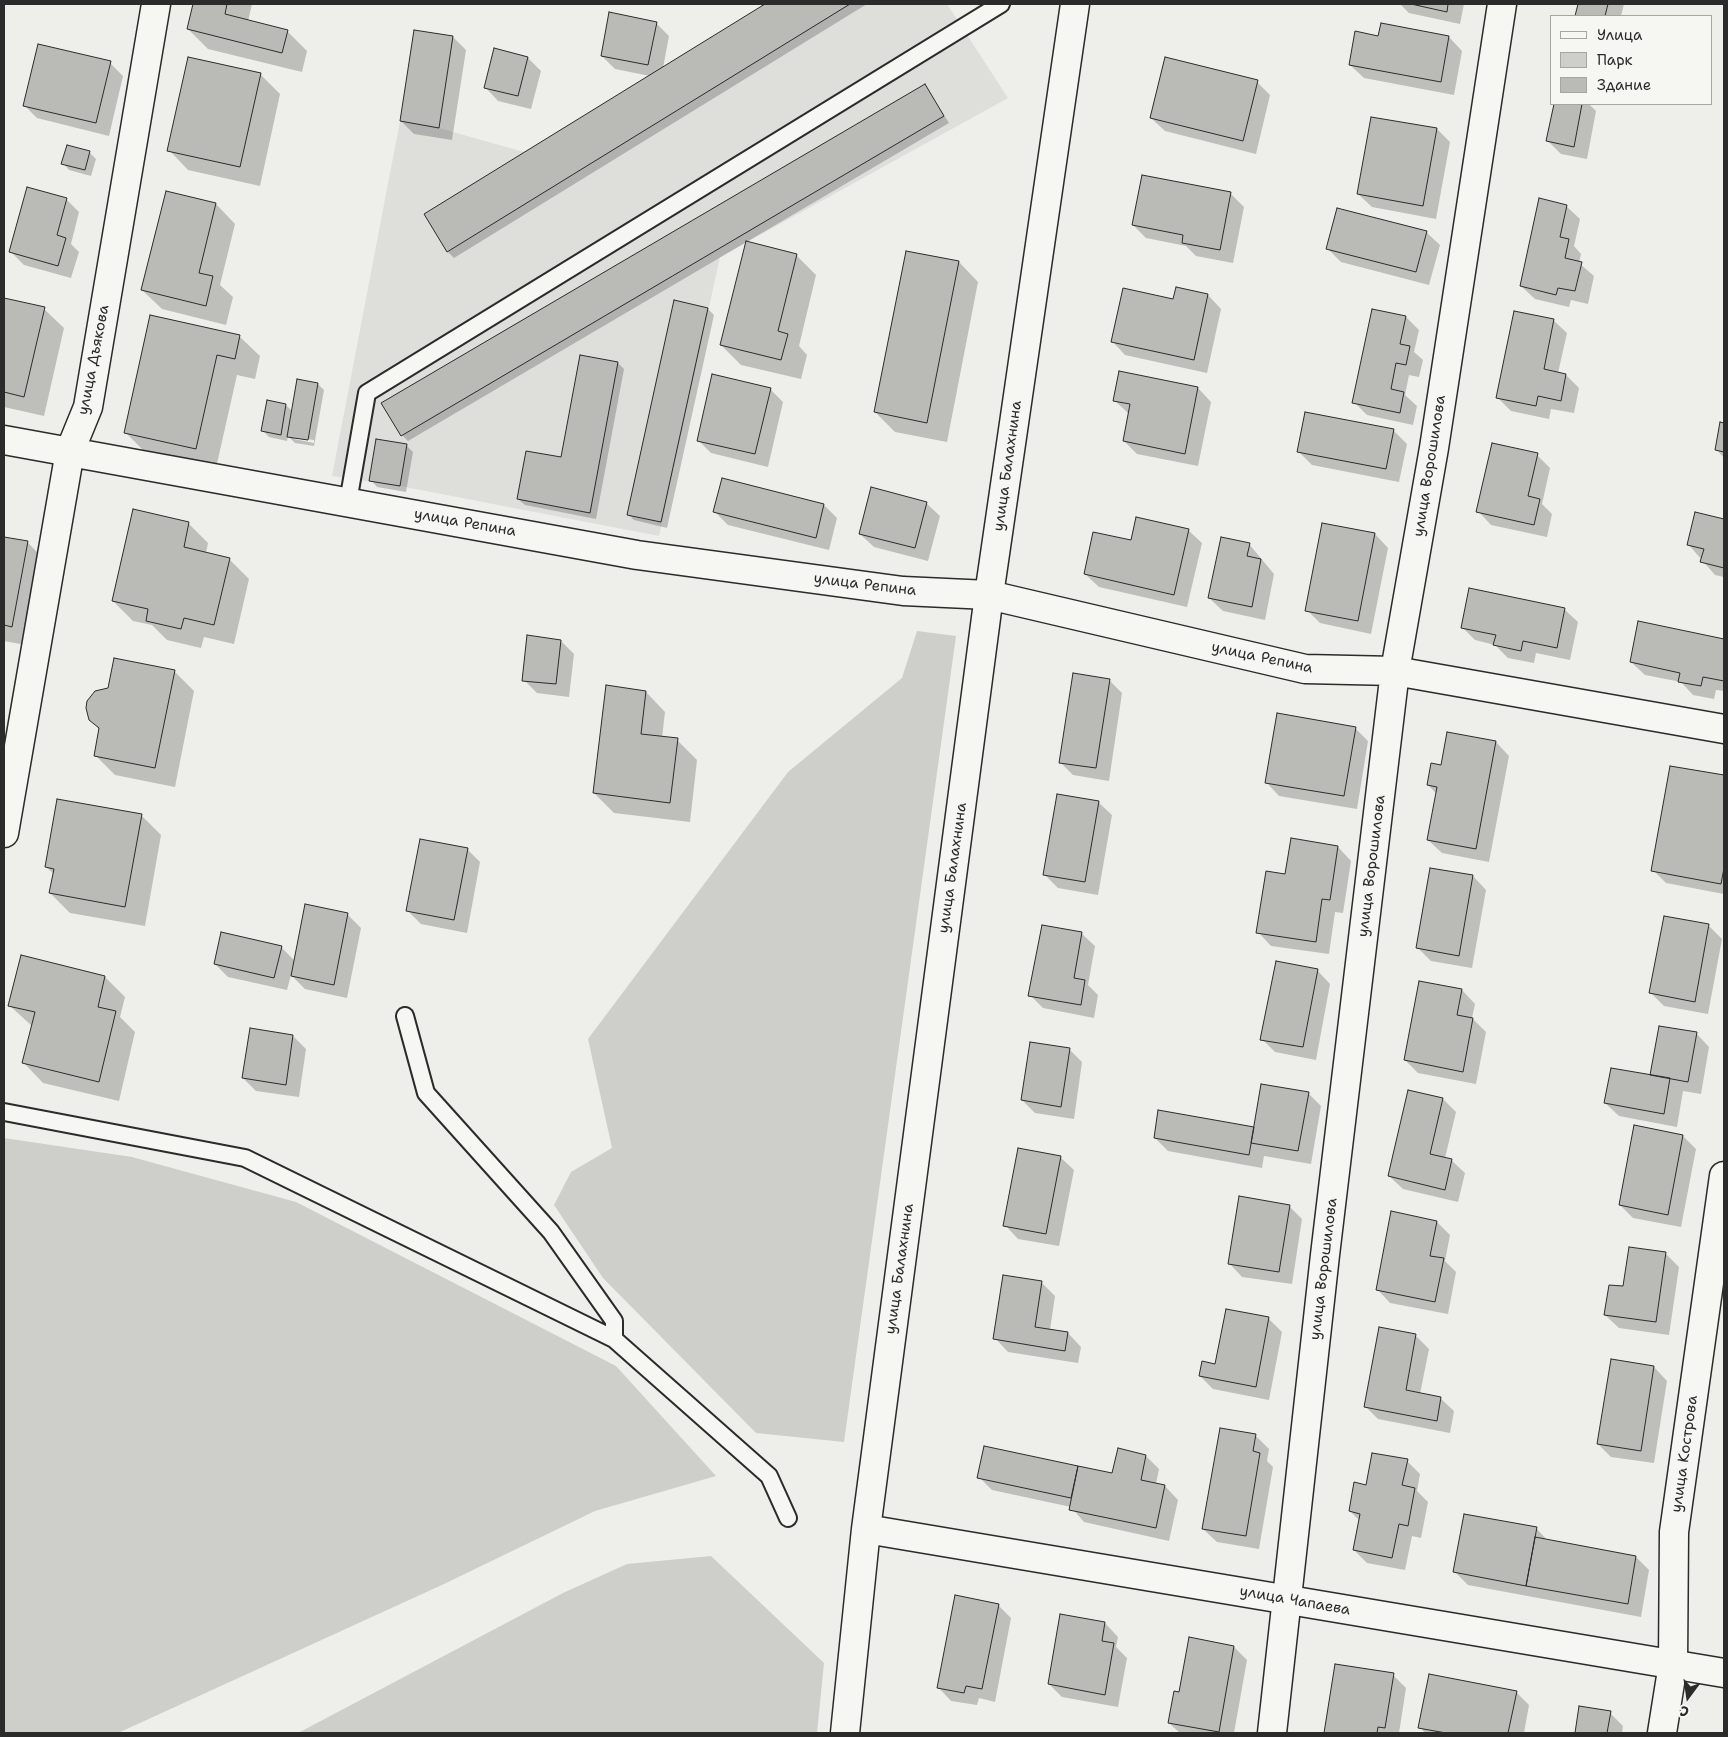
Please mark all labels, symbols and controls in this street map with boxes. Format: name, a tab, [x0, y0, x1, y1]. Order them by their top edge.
legend	[1550, 15, 1713, 105]
text: Улица	[1597, 25, 1642, 45]
text: Парк	[1597, 50, 1633, 70]
text: Здание	[1597, 75, 1651, 95]
street label: улица Дъякова	[74, 303, 114, 417]
street label: улица Ворошилова	[1410, 394, 1450, 538]
street label: улица Балахнина	[990, 399, 1026, 533]
street label: улица Репина	[413, 505, 517, 541]
street label: улица Репина	[813, 570, 917, 600]
street label: улица Репина	[1210, 638, 1314, 678]
street label: улица Ворошилова	[1354, 794, 1390, 938]
street label: улица Балахнина	[935, 801, 971, 935]
street label: улица Ворошилова	[1306, 1197, 1342, 1341]
street label: улица Балахнина	[882, 1202, 918, 1336]
street label: улица Кострова	[1668, 1394, 1702, 1514]
street label: улица Чапаева	[1238, 1582, 1352, 1620]
north arrow	[1663, 1672, 1713, 1722]
text: С	[1678, 1702, 1691, 1721]

